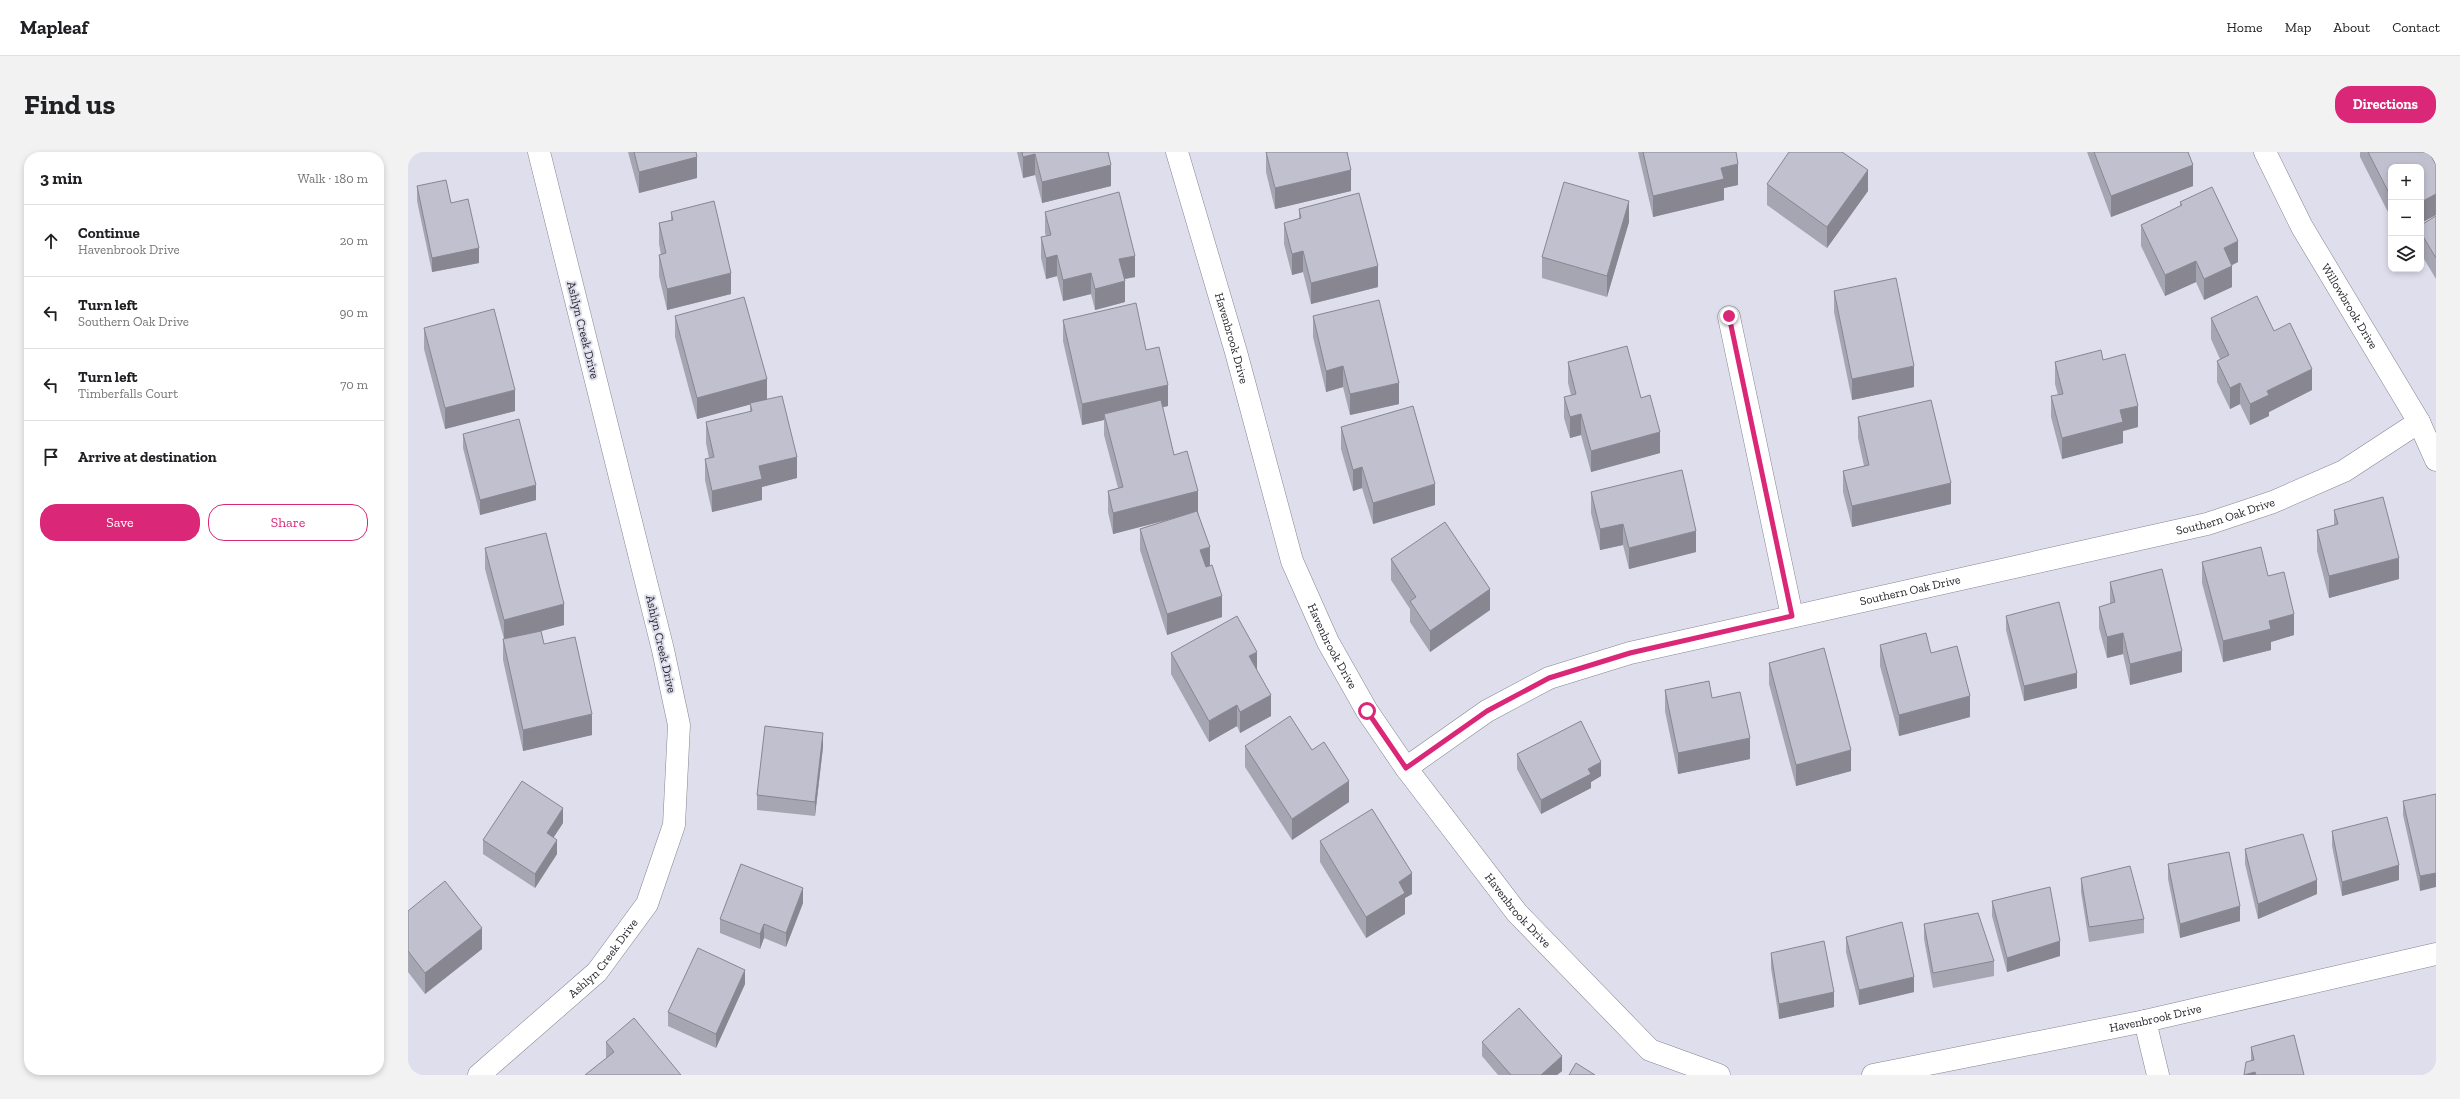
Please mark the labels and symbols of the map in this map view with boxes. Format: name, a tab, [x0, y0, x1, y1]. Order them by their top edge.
street label: Willowbrook Drive	[2319, 261, 2381, 352]
street label: Ashlyn Creek Drive	[564, 280, 602, 380]
street label: Havenbrook Drive	[1212, 291, 1251, 386]
route end	[1720, 307, 1738, 325]
street label: Southern Oak Drive	[2175, 495, 2277, 538]
street label: Southern Oak Drive	[1858, 572, 1962, 608]
street label: Ashlyn Creek Drive	[643, 594, 679, 695]
street label: Havenbrook Drive	[1305, 601, 1360, 691]
route start	[1358, 702, 1376, 720]
street label: Havenbrook Drive	[1482, 870, 1554, 951]
street label: Ashlyn Creek Drive	[566, 916, 641, 1001]
street label: Havenbrook Drive	[2108, 1001, 2203, 1035]

